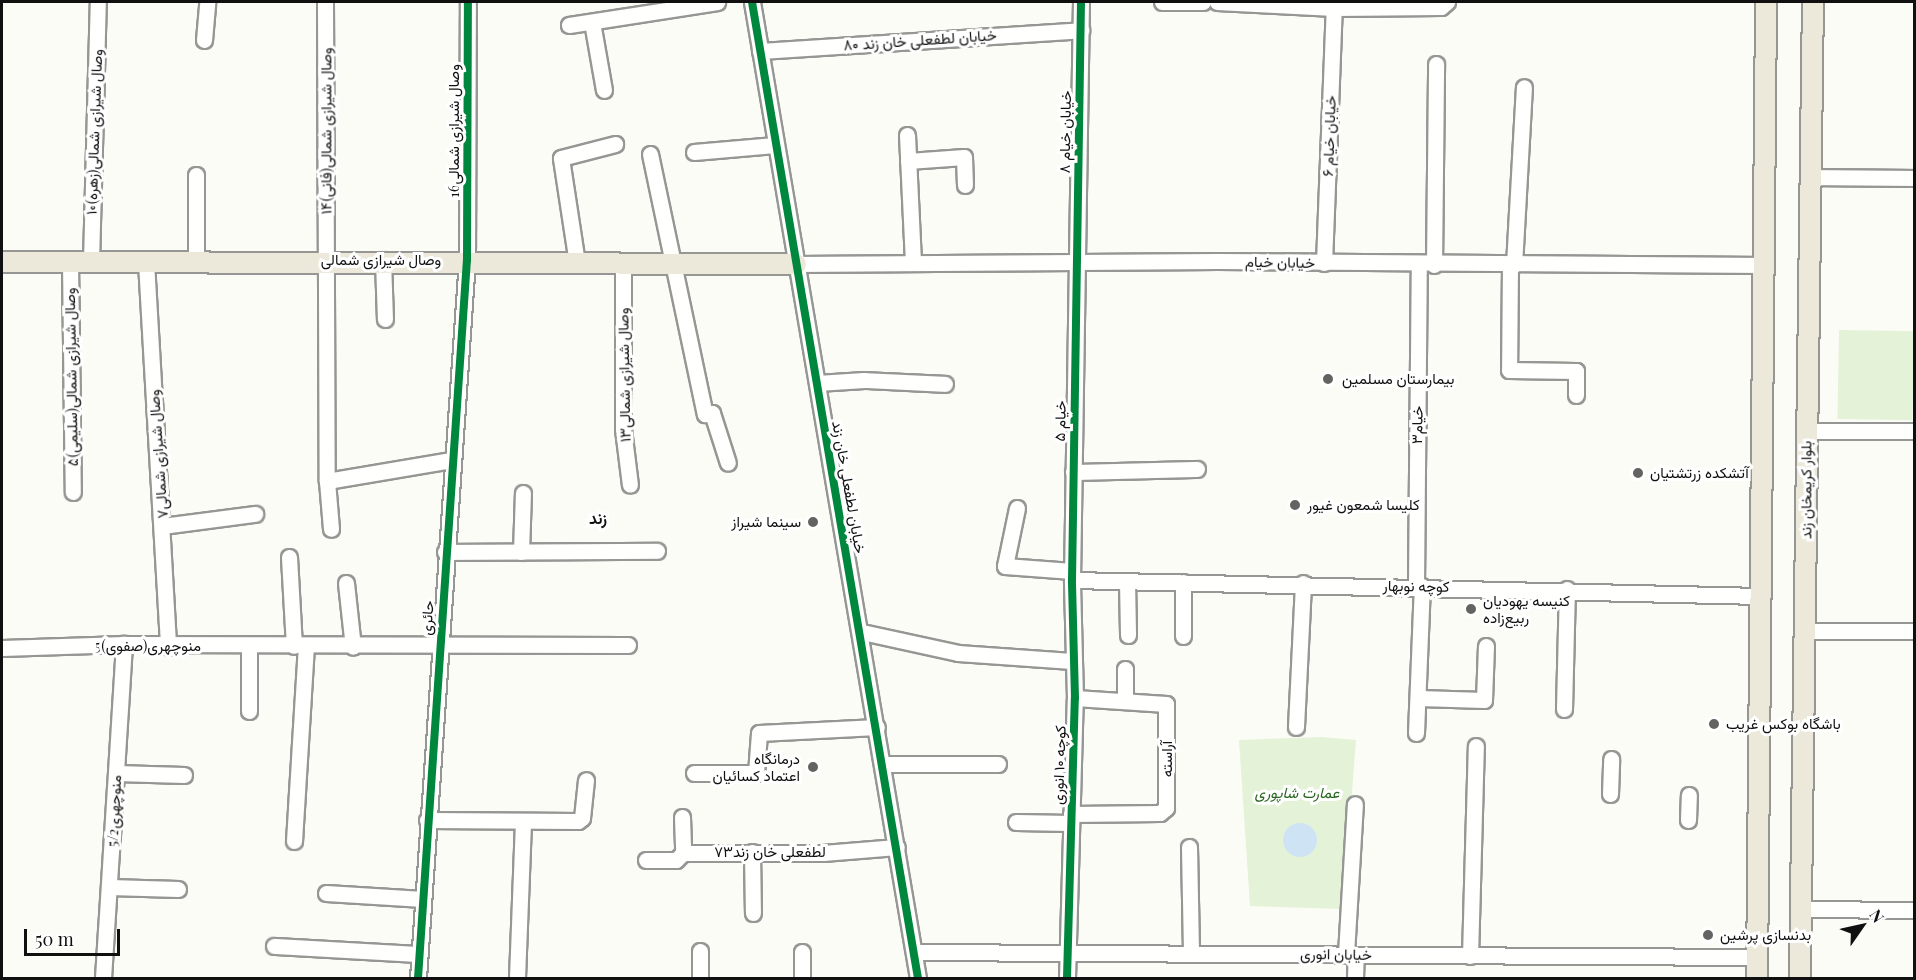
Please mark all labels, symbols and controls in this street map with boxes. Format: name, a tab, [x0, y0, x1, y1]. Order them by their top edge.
street label: خیابان لطفعلی خان زند ۸۰	[843, 26, 997, 54]
street label: ۱۴وصال شیرازی شمالی(فانی)	[317, 48, 335, 214]
street label: ۱۰وصال شیرازی شمالی(زهره)	[82, 49, 106, 215]
street label: وصال شیرازی شمالی16	[445, 64, 463, 198]
street label: خیابان خیام ۸	[1055, 91, 1075, 173]
street label: خیابان خیام ۶	[1319, 95, 1339, 177]
street label: وصال شیرازی شمالی	[321, 251, 441, 269]
street label: خیابان خیام	[1245, 252, 1315, 272]
street label: ۵وصال شیرازی شمالی(سلیمی)	[60, 288, 82, 466]
street label: وصال شیرازی شمالی۱۳	[614, 308, 634, 442]
marker: بیمارستان مسلمین	[1319, 370, 1337, 388]
place label: بیمارستان مسلمین	[1342, 370, 1455, 388]
street label: وصال شیرازی شمالی۷	[145, 389, 171, 519]
street label: ۵ خیام	[1051, 400, 1069, 442]
street label: خیام۳	[1408, 406, 1426, 444]
street label: خیابان لطفعلی خان زند	[828, 419, 870, 555]
street label: بلوار کریمخان زند	[1797, 441, 1815, 539]
place label: آتشکده زرتشتیان	[1650, 464, 1749, 482]
marker: آتشکده زرتشتیان	[1631, 466, 1645, 480]
place label: کلیسا شمعون غیور	[1307, 496, 1420, 514]
marker: کلیسا شمعون غیور	[1288, 498, 1302, 512]
district label: زند	[589, 508, 607, 528]
place label: سینما شیراز	[731, 513, 801, 531]
marker: سینما شیراز	[806, 515, 820, 529]
street label: کوچه نوبهار	[1382, 576, 1450, 596]
place label: کنیسه یهودیان ربیع‌زاده	[1483, 591, 1570, 626]
street label: حائری	[417, 600, 437, 636]
marker: کنیسه یهودیان ربیع‌زاده	[1464, 602, 1478, 616]
street label: 5منوچهری(صفوی)	[95, 637, 201, 655]
place label: باشگاه بوکس غریب	[1726, 715, 1841, 733]
marker: باشگاه بوکس غریب	[1707, 717, 1721, 731]
street label: کوچه ۱۰ انوری	[1049, 725, 1069, 805]
street label: آراسته	[1158, 741, 1176, 777]
place label: درمانگاه اعتماد کسائیان	[713, 749, 800, 784]
marker: درمانگاه اعتماد کسائیان	[804, 758, 822, 776]
street label: 5/2منوچهری	[103, 774, 125, 848]
park label: عمارت شاپوری	[1255, 784, 1339, 802]
street label: لطفعلی خان زند۷۳	[714, 843, 826, 861]
north arrow	[1832, 896, 1892, 956]
text: N	[1865, 905, 1889, 926]
scale bar	[27, 917, 123, 955]
place label: بدنسازی پرشین	[1720, 926, 1811, 944]
text: 50 m	[35, 927, 74, 951]
marker: بدنسازی پرشین	[1701, 928, 1715, 942]
street label: خیابان انوری	[1300, 944, 1372, 964]

